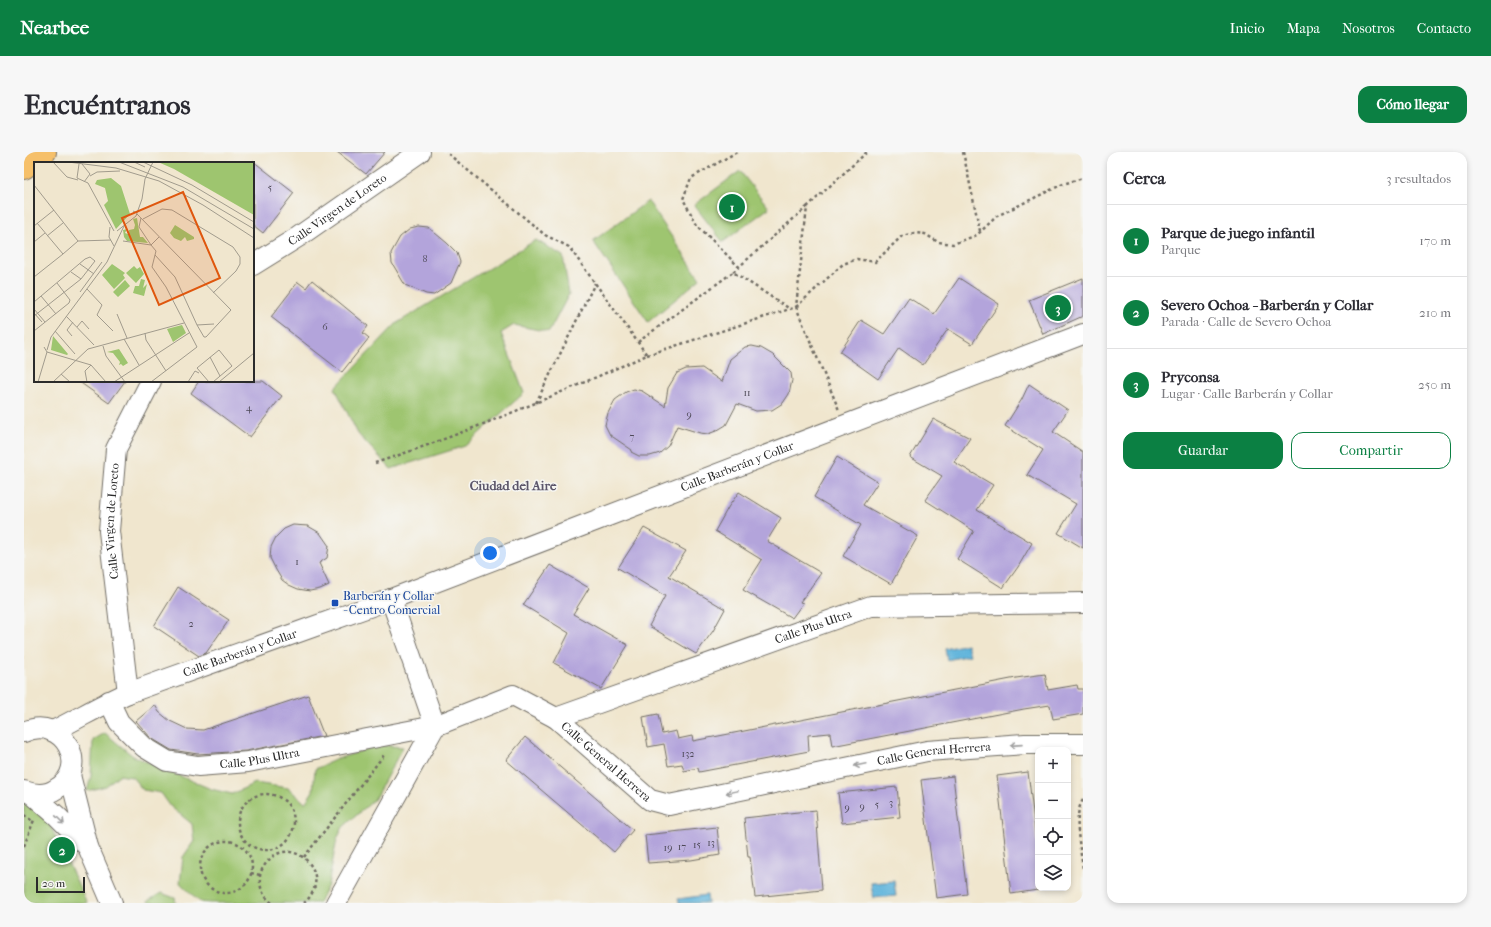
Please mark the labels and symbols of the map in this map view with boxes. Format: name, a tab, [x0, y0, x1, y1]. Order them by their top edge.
inset map	[34, 162, 254, 382]
street label: Calle Virgen de Loreto	[285, 170, 389, 248]
house number: 5	[268, 182, 272, 194]
pin: 1	[719, 192, 745, 222]
house number: 8	[422, 253, 428, 265]
pin: 3	[1045, 293, 1071, 323]
house number: 6	[322, 321, 328, 333]
house number: 11	[743, 387, 751, 399]
house number: 4	[246, 402, 253, 414]
house number: 9	[686, 409, 692, 421]
house number: 7	[630, 431, 635, 443]
street label: Calle Barberán y Collar	[679, 438, 796, 494]
street label: Calle Virgen de Loreto	[102, 462, 122, 580]
district label: Ciudad del Aire	[470, 478, 557, 493]
your location	[480, 543, 500, 563]
house number: 1	[295, 556, 299, 568]
place label: Barberán y Collar - Centro Comercial	[343, 589, 441, 617]
marker: Barberán y Collar - Centro Comercial	[330, 598, 340, 608]
street label: Calle Plus Ultra	[773, 606, 854, 647]
house number: 2	[188, 618, 194, 630]
street label: Calle Barberán y Collar	[181, 626, 300, 680]
street label: Calle General Herrera	[558, 719, 654, 805]
street label: Calle General Herrera	[876, 739, 992, 768]
one-way arrow	[1010, 741, 1023, 748]
street label: Calle Plus Ultra	[219, 745, 301, 771]
house number: 132	[682, 748, 694, 760]
one-way arrow	[854, 762, 867, 770]
one-way arrow	[726, 788, 739, 796]
house number: 3	[889, 797, 893, 809]
house number: 5	[875, 799, 879, 811]
house number: 9	[859, 801, 865, 813]
house number: 9	[844, 802, 850, 814]
one-way arrow	[55, 815, 65, 825]
pin: 2	[49, 835, 75, 865]
house number: 13	[707, 837, 715, 849]
house number: 15	[693, 839, 701, 851]
house number: 17	[678, 841, 686, 853]
house number: 19	[664, 842, 672, 854]
scale bar	[36, 875, 85, 894]

